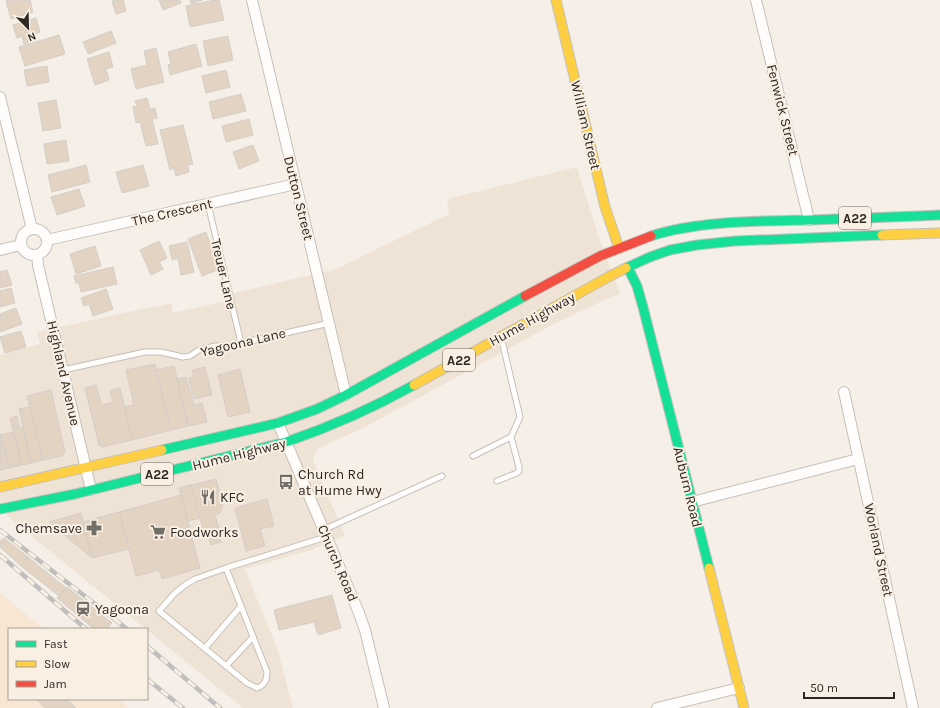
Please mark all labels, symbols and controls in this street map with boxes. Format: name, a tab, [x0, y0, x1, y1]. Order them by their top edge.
north arrow	[8, 8, 48, 48]
text: N	[26, 29, 38, 44]
street label: Fenwick Street	[763, 63, 802, 158]
street label: William Street	[567, 79, 604, 171]
street label: Dutton Street	[280, 154, 317, 242]
street label: The Crescent	[130, 195, 214, 230]
road number: A22	[839, 207, 871, 229]
street label: Treuer Lane	[207, 237, 240, 311]
street label: Hume Highway	[486, 289, 579, 350]
street label: Highland Avenue	[43, 319, 84, 427]
street label: Yagoona Lane	[199, 324, 287, 361]
road number: A22	[443, 349, 475, 371]
street label: Hume Highway	[191, 435, 288, 474]
street label: Auburn Road	[669, 445, 706, 529]
road number: A22	[141, 463, 173, 485]
place label: Church Rd at Hume Hwy	[298, 466, 382, 499]
bus stop icon: Church Rd at Hume Hwy	[277, 473, 295, 491]
restaurant icon: KFC	[199, 488, 217, 506]
place label: KFC	[220, 489, 244, 506]
street label: Worland Street	[860, 502, 897, 598]
pharmacy icon: Chemsave	[85, 519, 103, 537]
place label: Chemsave	[15, 520, 82, 537]
street label: Church Road	[314, 522, 361, 604]
supermarket icon: Foodworks	[149, 523, 167, 541]
place label: Foodworks	[170, 524, 239, 541]
station icon: Yagoona	[74, 600, 92, 618]
place label: Yagoona	[95, 601, 149, 618]
legend	[8, 628, 148, 700]
text: Fast	[44, 637, 68, 651]
text: Slow	[44, 657, 70, 671]
scale bar	[804, 674, 894, 700]
text: Jam	[44, 677, 67, 691]
text: 50 m	[810, 681, 838, 695]

